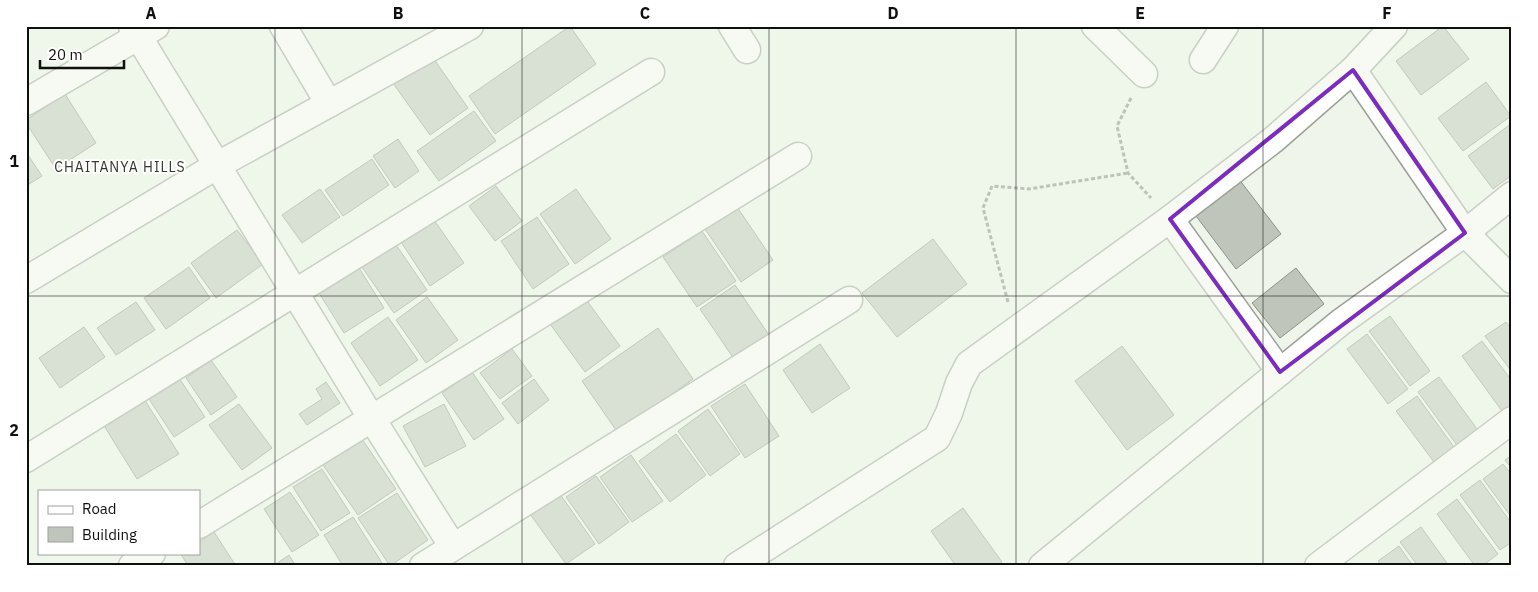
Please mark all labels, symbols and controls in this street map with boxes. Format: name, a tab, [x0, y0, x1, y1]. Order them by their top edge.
text: A	[146, 3, 157, 23]
text: B	[393, 3, 404, 23]
text: C	[640, 3, 650, 23]
text: D	[887, 3, 899, 23]
text: E	[1135, 3, 1145, 23]
text: F	[1382, 3, 1392, 23]
scale bar	[40, 38, 124, 70]
text: 20 m	[48, 45, 83, 64]
text: 1	[9, 151, 19, 171]
district label: CHAITANYA HILLS	[54, 158, 186, 176]
text: 2	[9, 420, 19, 440]
legend	[38, 490, 200, 554]
text: Road	[82, 499, 117, 518]
text: Building	[82, 525, 137, 544]

